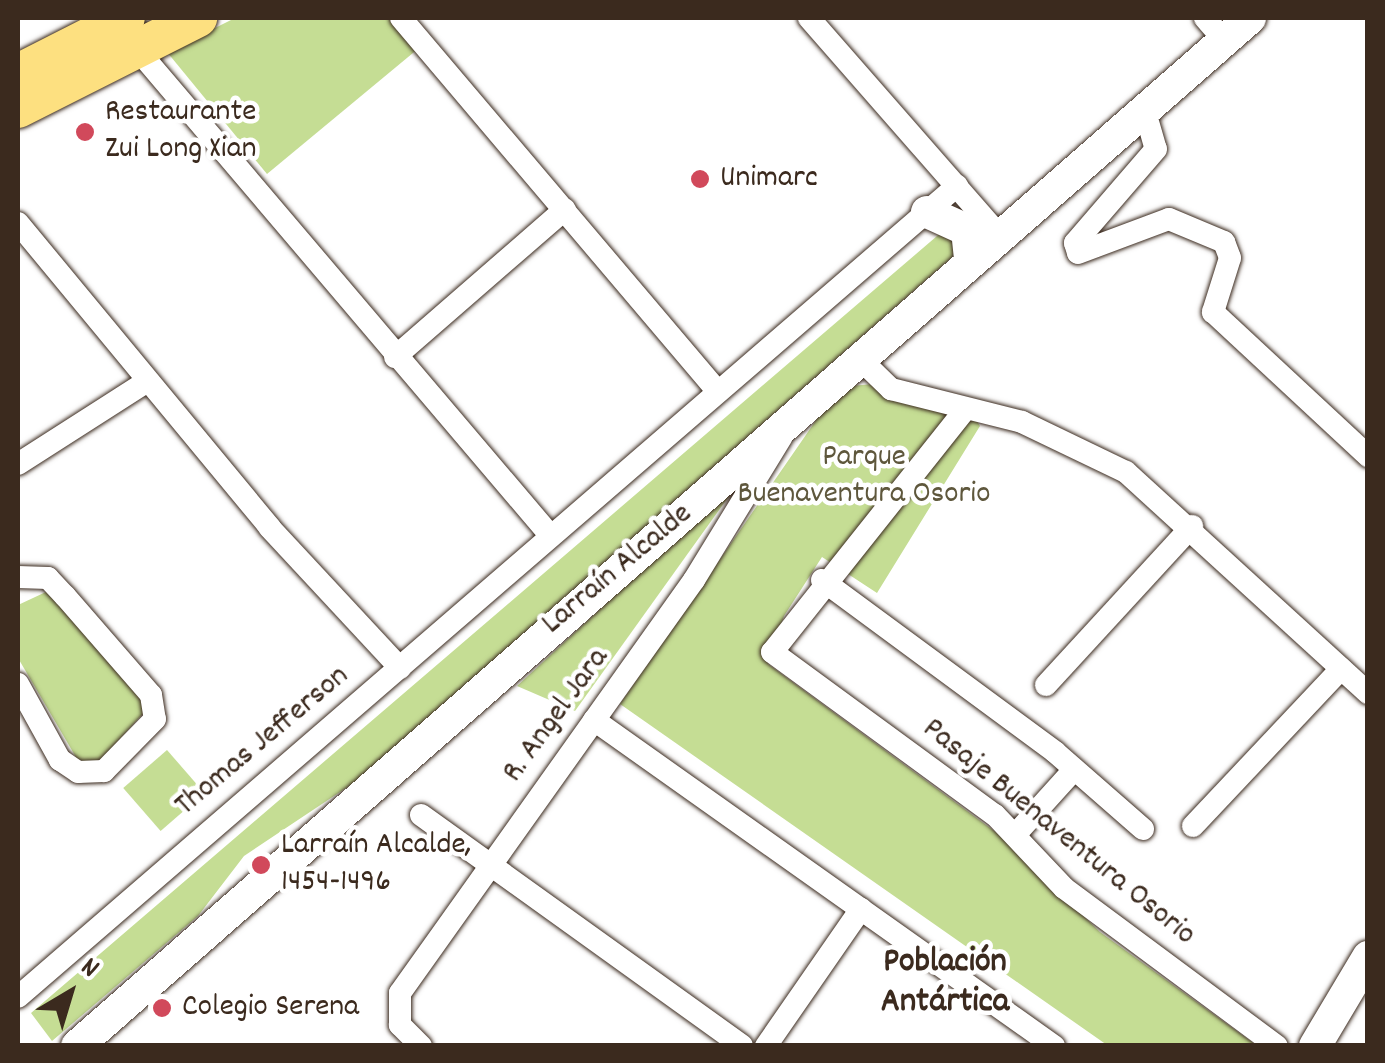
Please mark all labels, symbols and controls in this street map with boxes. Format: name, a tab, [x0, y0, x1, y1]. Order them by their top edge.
place label: Restaurante Zui Long Xian	[105, 95, 256, 170]
marker: Restaurante Zui Long Xian	[74, 121, 96, 143]
place label: Unimarc	[720, 160, 818, 198]
marker: Unimarc	[689, 168, 711, 190]
park label: Parque Buenaventura Osorio	[738, 440, 990, 515]
street label: Larraín Alcalde	[535, 496, 701, 644]
street label: R. Angel Jara	[495, 641, 619, 791]
street label: Thomas Jefferson	[168, 658, 358, 826]
street label: Pasaje Buenaventura Osorio	[914, 711, 1202, 955]
place label: Larraín Alcalde, 1454-1496	[281, 828, 472, 903]
marker: Larraín Alcalde, 1454-1496	[250, 854, 272, 876]
district label: Población Antártica	[881, 942, 1009, 1024]
north arrow	[20, 943, 120, 1043]
text: N	[71, 949, 106, 989]
place label: Colegio Serena	[182, 989, 359, 1027]
marker: Colegio Serena	[151, 997, 173, 1019]

